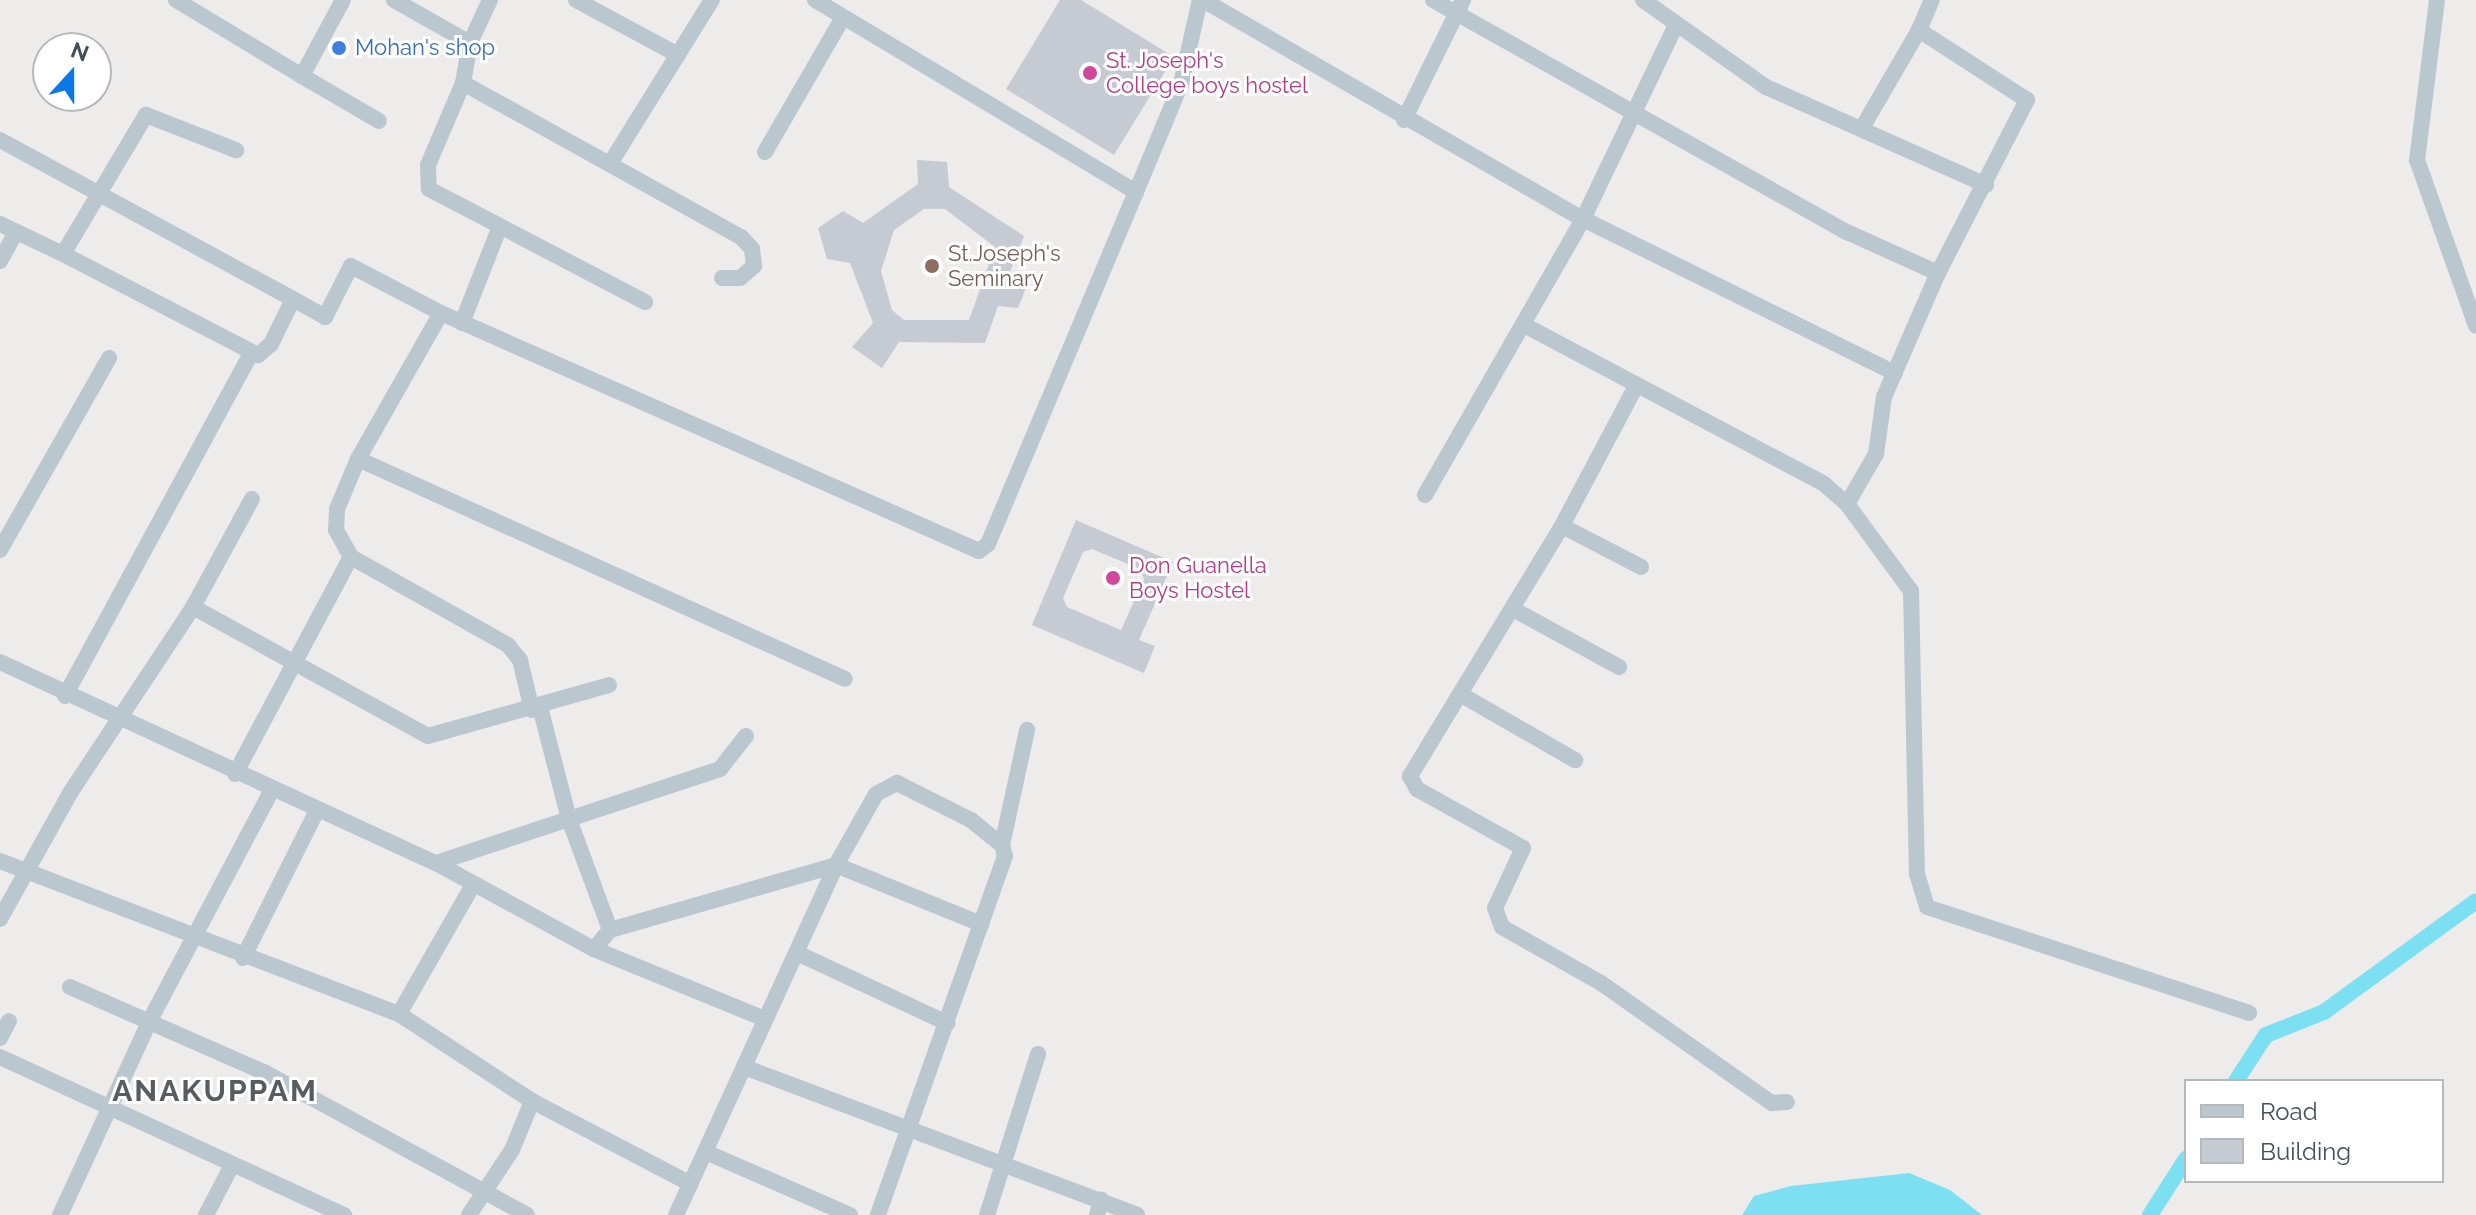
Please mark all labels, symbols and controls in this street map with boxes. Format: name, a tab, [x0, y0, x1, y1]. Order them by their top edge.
north arrow	[32, 32, 112, 112]
place label: Mohan's shop	[355, 35, 495, 61]
text: N	[67, 36, 92, 67]
marker: Mohan's shop	[330, 39, 348, 57]
place label: St. Joseph's College boys hostel	[1106, 47, 1308, 98]
marker: St. Joseph's College boys hostel	[1081, 64, 1099, 82]
place label: St.Joseph's Seminary	[948, 240, 1061, 292]
marker: St.Joseph's Seminary	[923, 257, 941, 275]
place label: Don Guanella Boys Hostel	[1129, 552, 1267, 604]
marker: Don Guanella Boys Hostel	[1104, 569, 1122, 587]
district label: ANAKUPPAM	[112, 1073, 318, 1109]
legend	[2184, 1079, 2444, 1183]
text: Road	[2260, 1097, 2318, 1126]
text: Building	[2260, 1137, 2351, 1166]

